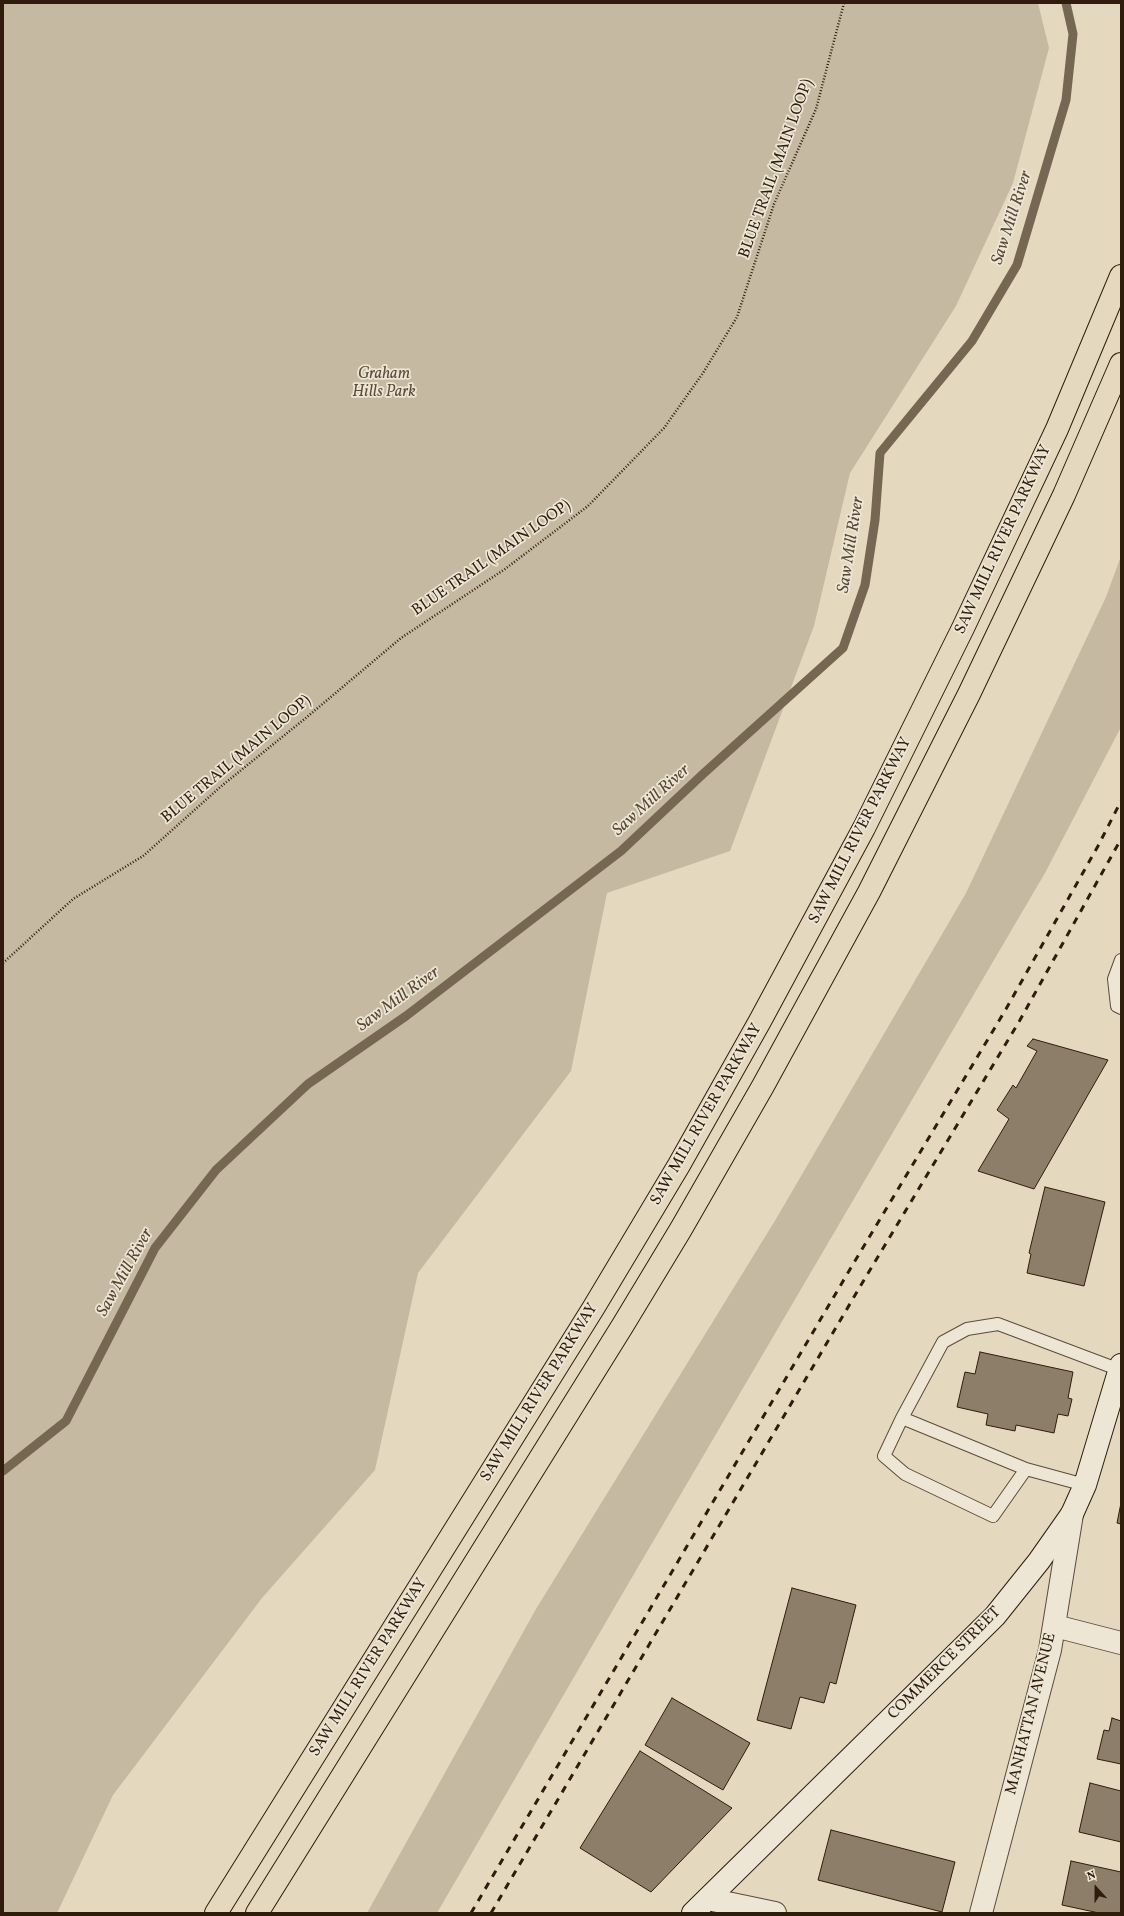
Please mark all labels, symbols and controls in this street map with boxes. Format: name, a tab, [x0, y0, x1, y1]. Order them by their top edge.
street label: BLUE TRAIL (MAIN LOOP)	[736, 77, 818, 261]
water label: Saw Mill River	[988, 169, 1038, 267]
park label: Graham Hills Park	[352, 365, 416, 403]
street label: SAW MILL RIVER PARKWAY	[952, 442, 1056, 638]
water label: Saw Mill River	[834, 495, 870, 595]
street label: BLUE TRAIL (MAIN LOOP)	[409, 497, 575, 621]
street label: BLUE TRAIL (MAIN LOOP)	[158, 692, 316, 828]
street label: SAW MILL RIVER PARKWAY	[806, 735, 916, 927]
water label: Saw Mill River	[609, 761, 695, 841]
water label: Saw Mill River	[354, 963, 444, 1037]
street label: SAW MILL RIVER PARKWAY	[647, 1021, 767, 1209]
water label: Saw Mill River	[93, 1225, 159, 1321]
street label: SAW MILL RIVER PARKWAY	[477, 1300, 603, 1486]
street label: SAW MILL RIVER PARKWAY	[306, 1575, 432, 1761]
street label: COMMERCE STREET	[885, 1604, 1005, 1724]
street label: MANHATTAN AVENUE	[1003, 1631, 1061, 1797]
north arrow	[1076, 1868, 1116, 1908]
text: N	[1085, 1868, 1098, 1885]

